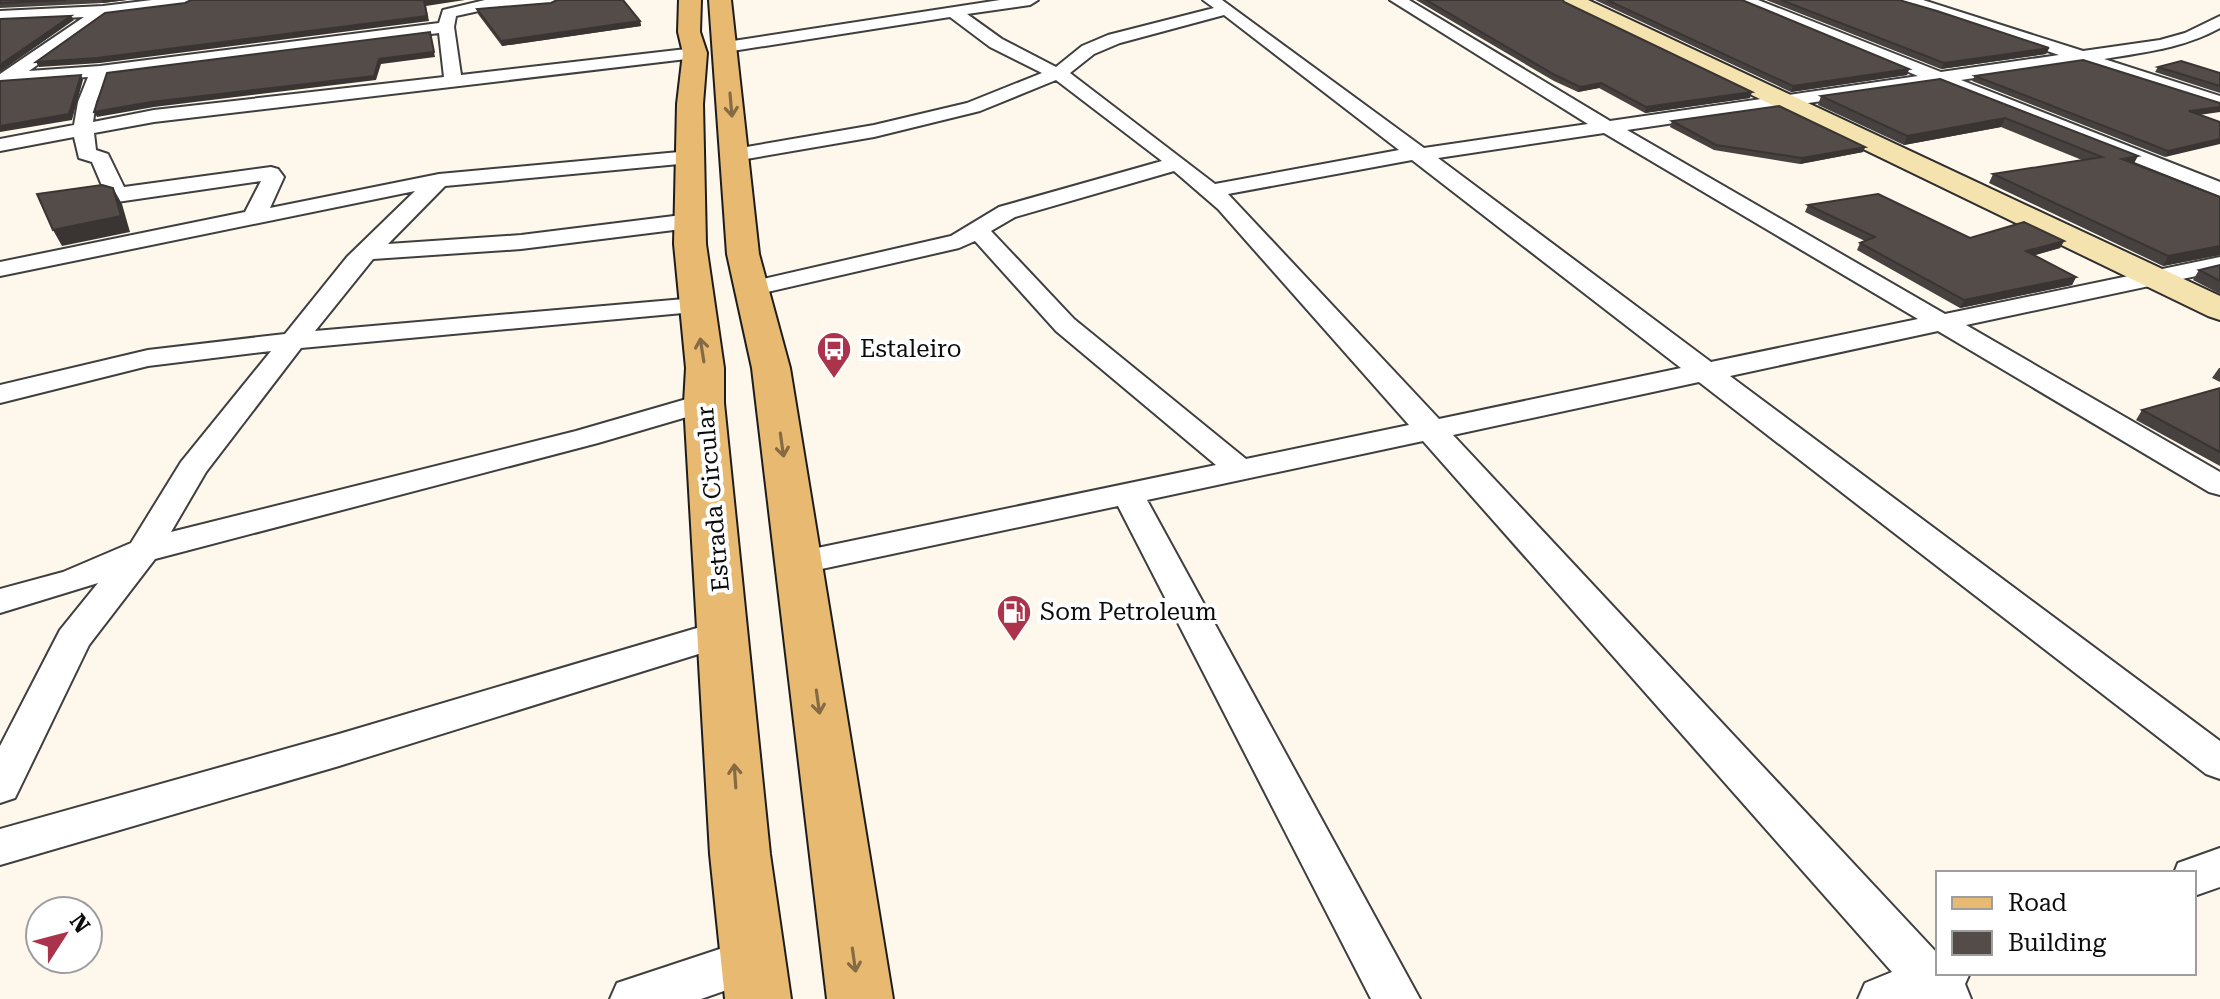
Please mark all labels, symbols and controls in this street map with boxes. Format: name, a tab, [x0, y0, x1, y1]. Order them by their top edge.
one-way arrow	[723, 92, 738, 118]
bus stop icon: Estaleiro	[815, 330, 853, 380]
place label: Estaleiro	[860, 335, 961, 363]
one-way arrow	[694, 337, 709, 363]
street label: Estrada Circular	[691, 405, 735, 593]
one-way arrow	[775, 432, 790, 457]
fuel station icon: Som Petroleum	[995, 593, 1033, 643]
place label: Som Petroleum	[1040, 598, 1217, 626]
one-way arrow	[811, 689, 826, 715]
one-way arrow	[727, 763, 742, 790]
legend	[1936, 871, 2196, 975]
text: Road	[2008, 889, 2067, 917]
north arrow	[24, 895, 104, 975]
text: N	[65, 909, 95, 938]
text: Building	[2008, 929, 2106, 957]
one-way arrow	[847, 947, 862, 972]

